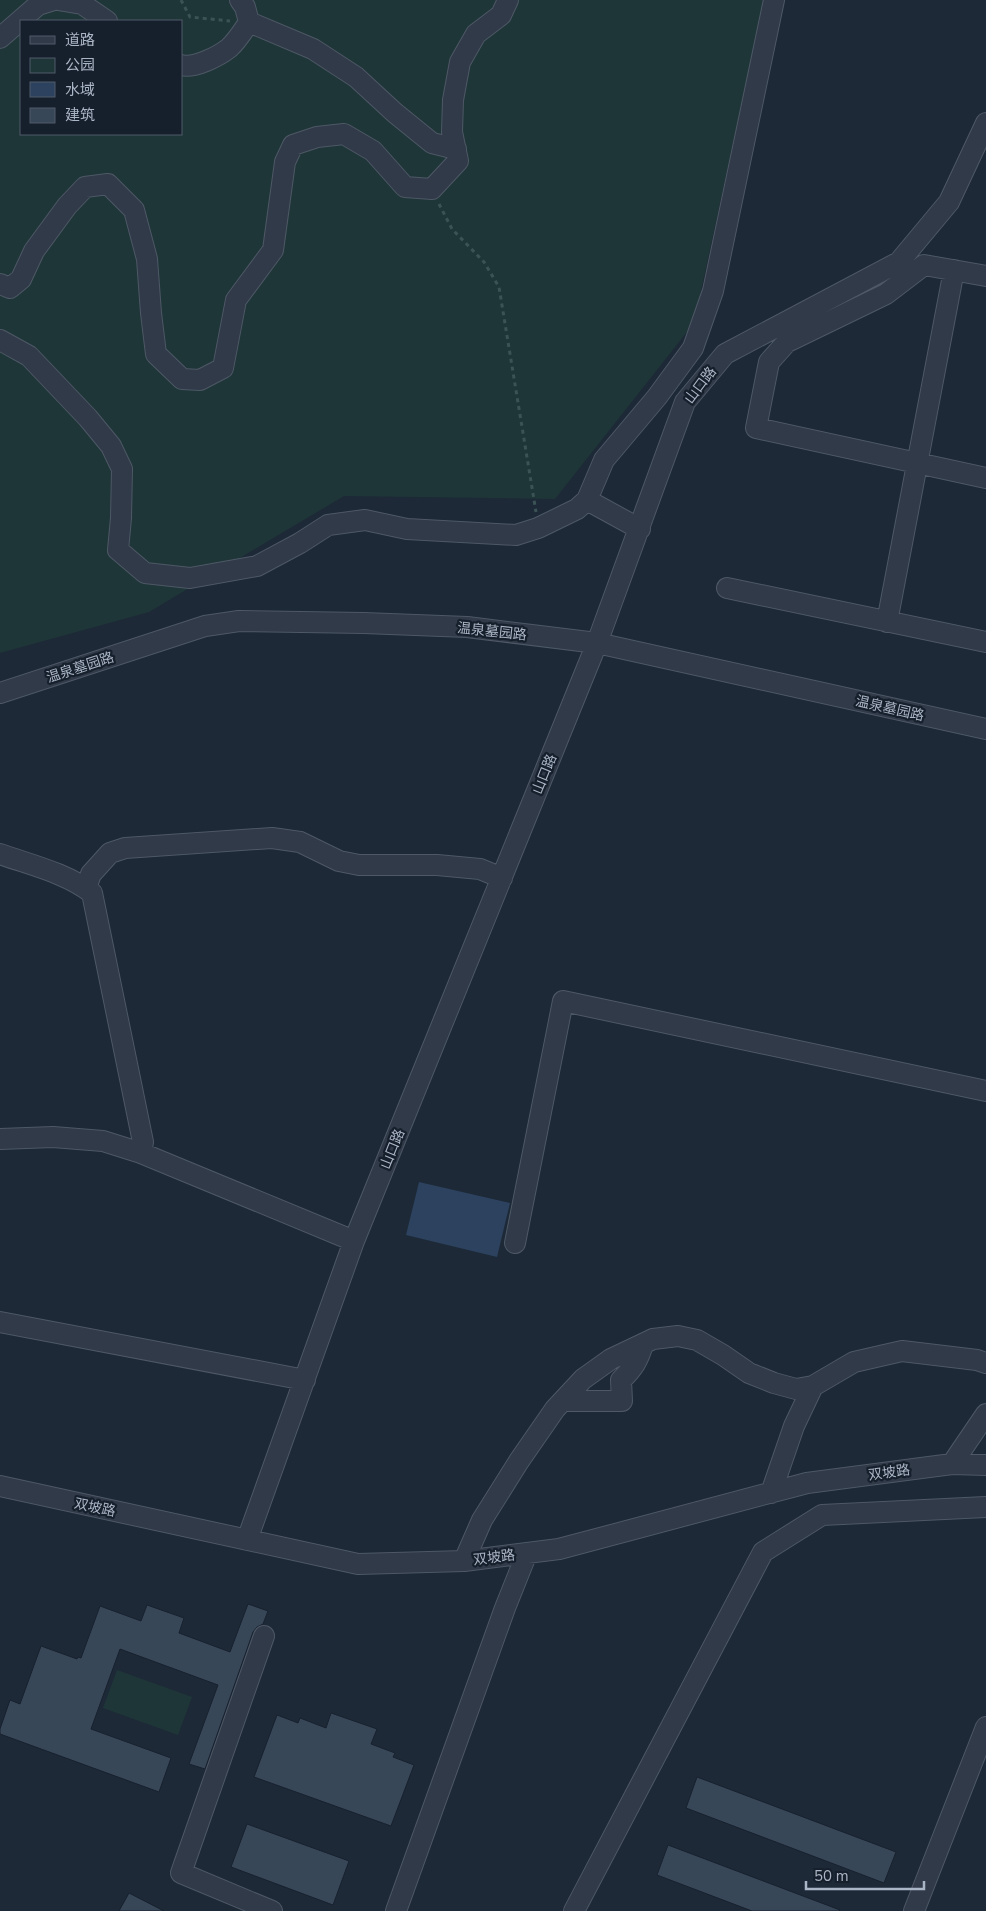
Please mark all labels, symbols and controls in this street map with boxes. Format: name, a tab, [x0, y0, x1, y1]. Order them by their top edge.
legend	[20, 20, 182, 135]
text: 道路	[65, 30, 95, 50]
text: 公园	[65, 55, 95, 75]
text: 水域	[65, 80, 95, 100]
text: 建筑	[65, 105, 95, 125]
street label: 山口路	[680, 363, 721, 408]
street label: 温泉墓园路	[456, 618, 528, 645]
street label: 温泉墓园路	[44, 648, 116, 687]
street label: 温泉墓园路	[854, 691, 926, 726]
street label: 山口路	[528, 751, 561, 797]
street label: 山口路	[376, 1126, 409, 1172]
street label: 双坡路	[867, 1460, 911, 1485]
street label: 双坡路	[72, 1494, 117, 1521]
street label: 双坡路	[472, 1546, 516, 1569]
scale bar	[806, 1858, 924, 1890]
text: 50 m	[814, 1866, 849, 1886]

